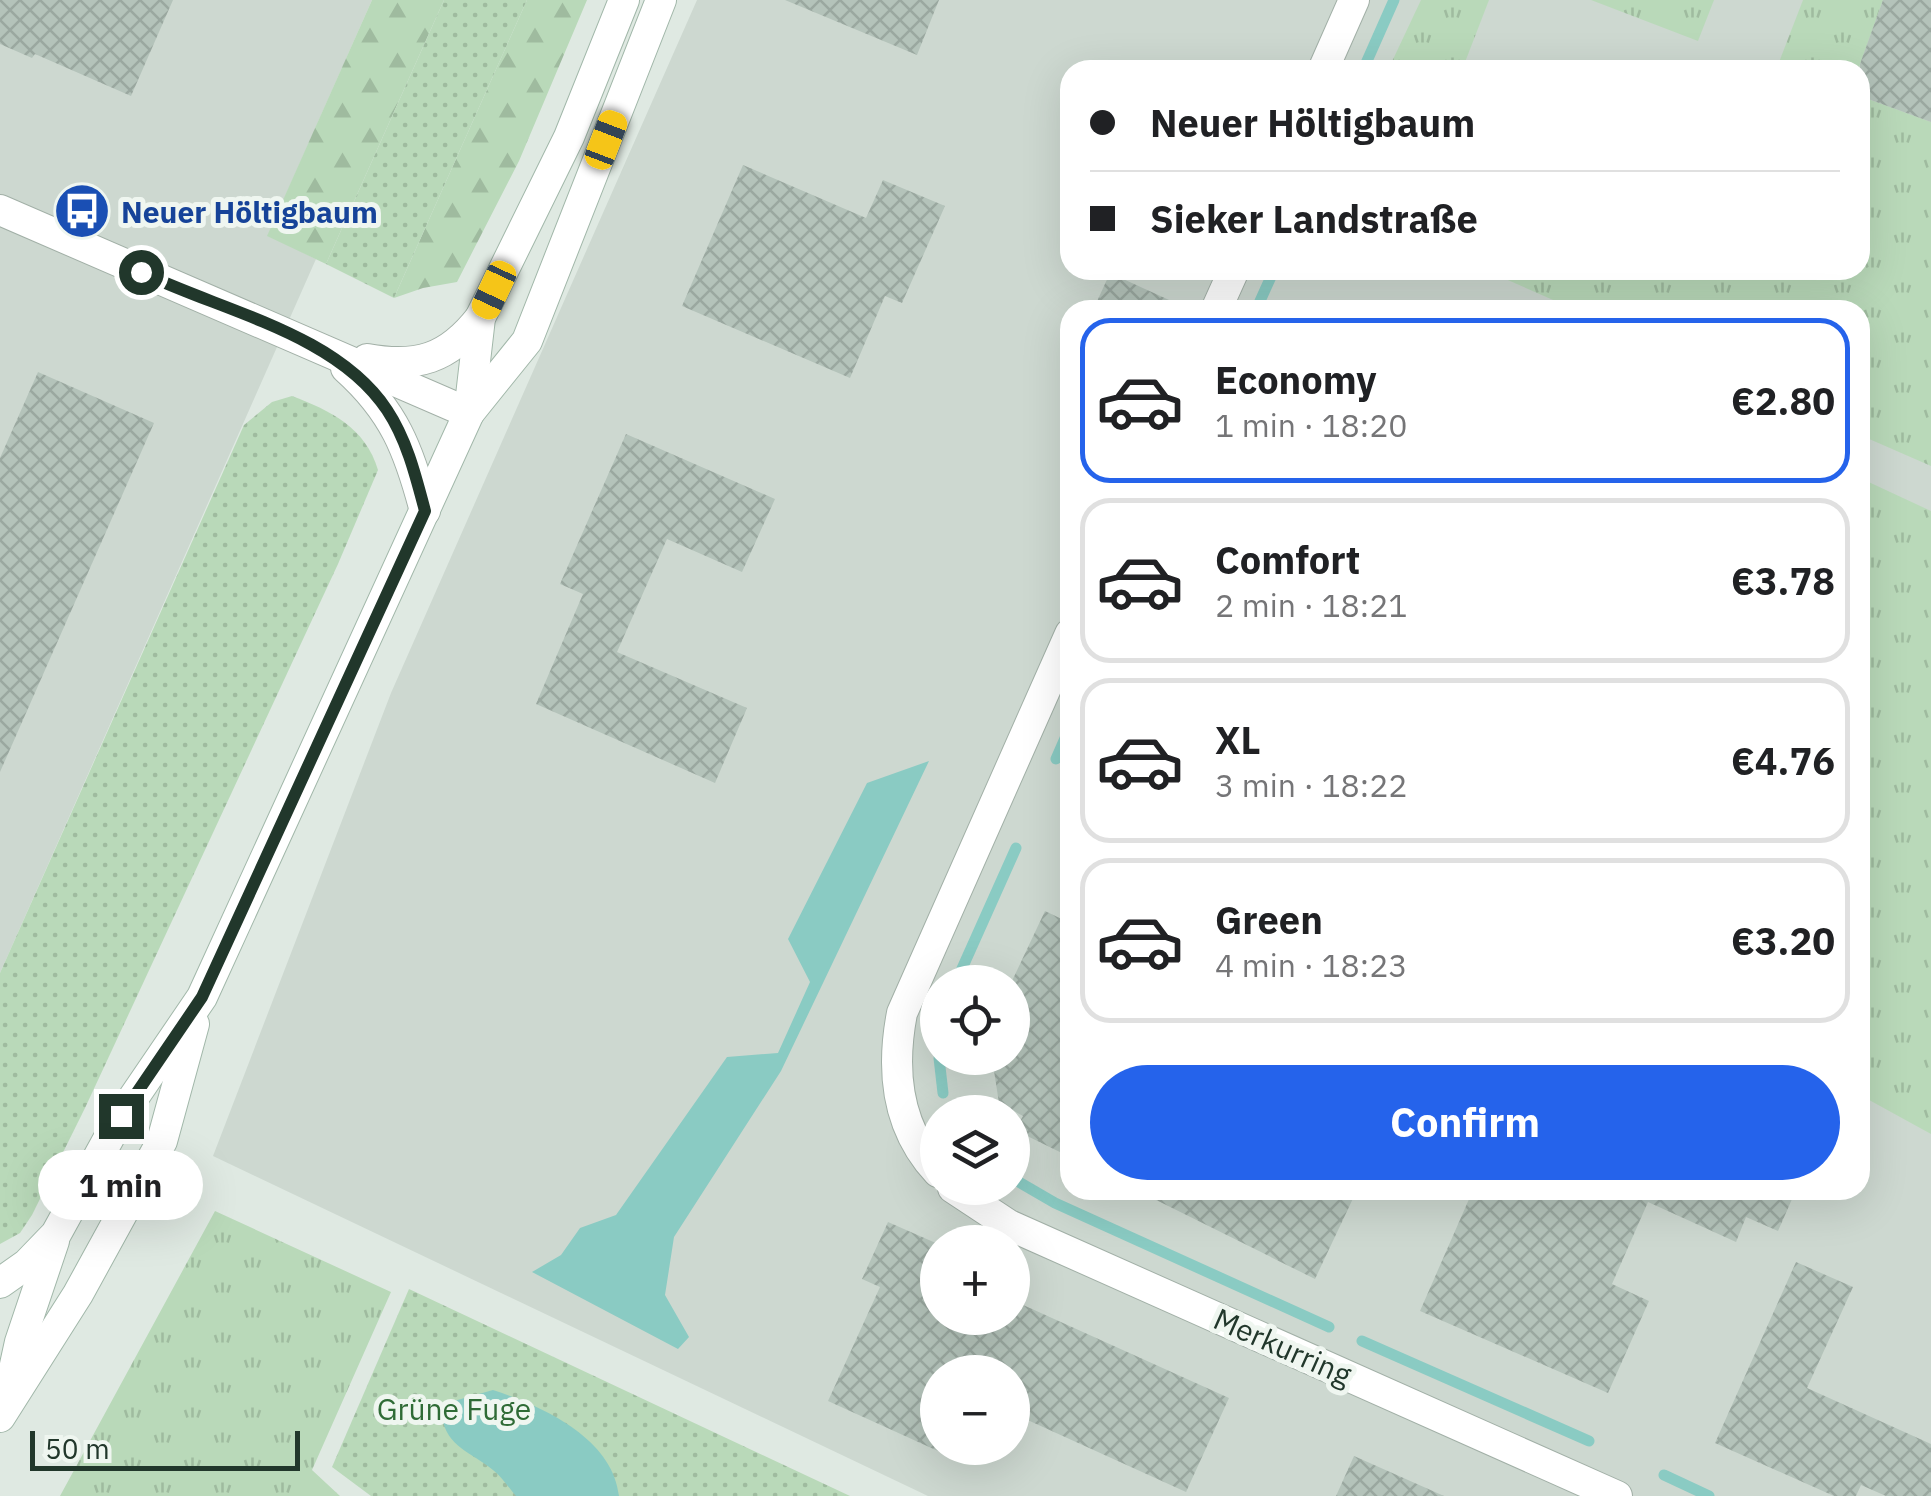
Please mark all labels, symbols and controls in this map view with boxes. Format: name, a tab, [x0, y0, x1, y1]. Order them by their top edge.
text: Neuer Höltigbaum	[1150, 98, 1475, 147]
car	[581, 107, 631, 173]
bus stop icon: Neuer Höltigbaum	[52, 181, 112, 241]
place label: Neuer Höltigbaum	[121, 192, 378, 231]
text: Sieker Landstraße	[1150, 194, 1478, 243]
route start	[119, 250, 164, 295]
car	[468, 256, 520, 324]
text: Economy	[1215, 355, 1377, 404]
icon: car	[1095, 356, 1185, 446]
text: €2.80	[1731, 376, 1835, 425]
text: 1 min · 18:20	[1215, 404, 1408, 446]
text: Comfort	[1215, 535, 1360, 584]
icon: car	[1095, 536, 1185, 626]
text: €3.78	[1731, 556, 1835, 605]
text: 2 min · 18:21	[1215, 584, 1408, 626]
text: XL	[1215, 715, 1261, 764]
icon: car	[1095, 716, 1185, 806]
text: €4.76	[1731, 736, 1835, 785]
text: 3 min · 18:22	[1215, 764, 1408, 806]
text: Green	[1215, 895, 1323, 944]
icon: car	[1095, 896, 1185, 986]
text: €3.20	[1731, 916, 1835, 965]
text: 4 min · 18:23	[1215, 944, 1408, 986]
map controls	[920, 965, 1030, 1465]
button: locate	[920, 965, 1030, 1075]
button: Confirm	[1090, 1065, 1840, 1180]
route end	[99, 1094, 144, 1139]
button: layers	[920, 1095, 1030, 1205]
callout: 1 min	[38, 1151, 204, 1221]
text: 1 min	[79, 1164, 162, 1206]
button: +	[920, 1225, 1030, 1335]
street label: Merkurring	[1208, 1298, 1358, 1394]
button: −	[920, 1355, 1030, 1465]
park label: Grüne Fuge	[377, 1389, 531, 1428]
scale bar	[30, 1426, 300, 1470]
text: 50 m	[45, 1430, 110, 1467]

